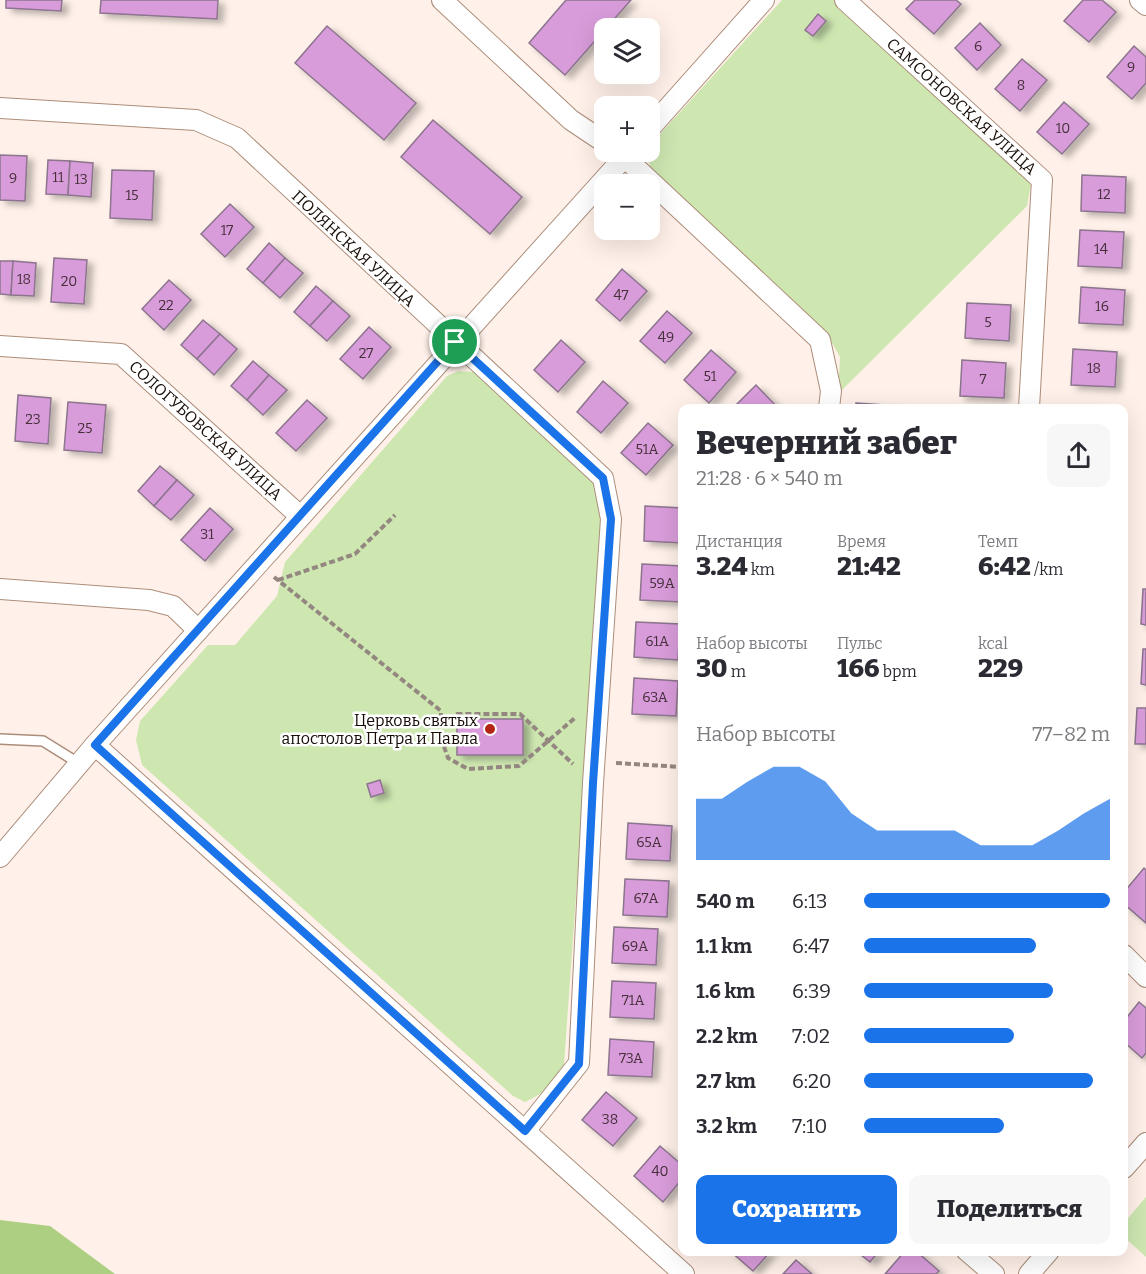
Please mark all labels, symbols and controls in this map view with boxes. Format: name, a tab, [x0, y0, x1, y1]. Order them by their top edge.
map controls	[594, 18, 660, 240]
button: layers	[594, 18, 660, 84]
street label: САМСОНОВСКАЯ УЛИЦА	[883, 34, 1041, 179]
house number: 6	[974, 38, 982, 55]
house number: 9	[1127, 59, 1135, 76]
house number: 8	[1017, 77, 1025, 94]
button: +	[594, 96, 660, 162]
house number: 10	[1056, 120, 1070, 137]
house number: 11	[52, 169, 64, 186]
house number: 9	[9, 170, 17, 187]
house number: 13	[74, 171, 88, 188]
button: −	[594, 174, 660, 240]
street label: ПОЛЯНСКАЯ УЛИЦА	[288, 186, 420, 311]
house number: 12	[1097, 186, 1111, 203]
house number: 15	[125, 187, 139, 204]
house number: 17	[221, 222, 233, 239]
house number: 14	[1094, 241, 1108, 258]
house number: 18	[17, 271, 31, 288]
house number: 20	[61, 273, 77, 290]
house number: 47	[613, 287, 629, 304]
house number: 22	[158, 297, 174, 314]
house number: 16	[1095, 298, 1109, 315]
house number: 5	[984, 314, 992, 331]
pin	[429, 316, 480, 367]
icon: arrive	[438, 325, 471, 358]
house number: 49	[658, 329, 674, 346]
house number: 27	[359, 345, 373, 362]
street label: СОЛОГУБОВСКАЯ УЛИЦА	[125, 357, 287, 505]
house number: 18	[1087, 360, 1101, 377]
house number: 51	[704, 368, 717, 385]
house number: 7	[979, 371, 987, 388]
house number: 23	[25, 411, 41, 428]
house number: 25	[77, 420, 93, 437]
text: Вечерний забег	[696, 423, 957, 463]
button: share	[1047, 424, 1110, 487]
house number: 51А	[636, 441, 659, 458]
text: 21:28 · 6 × 540 m	[696, 466, 842, 490]
house number: 31	[200, 526, 214, 543]
text: Дистанция	[696, 532, 783, 551]
text: Время	[837, 532, 886, 551]
text: Темп	[978, 532, 1018, 551]
text: 3.24	[696, 551, 748, 582]
text: 21:42	[837, 551, 901, 582]
text: 6:42	[978, 551, 1031, 582]
text: km	[748, 560, 775, 579]
text: /km	[1031, 560, 1063, 579]
house number: 59А	[649, 575, 675, 592]
house number: 61А	[645, 633, 669, 650]
text: Набор высоты	[696, 634, 808, 653]
text: Пульс	[837, 634, 883, 653]
text: kcal	[978, 634, 1008, 653]
text: 30	[696, 653, 727, 684]
text: 166	[837, 653, 879, 684]
text: 229	[978, 653, 1023, 684]
text: m	[727, 662, 746, 681]
text: bpm	[879, 662, 917, 681]
house number: 63А	[642, 689, 668, 706]
place label: Церковь святых апостолов Петра и Павла	[281, 711, 478, 748]
marker: Церковь святых апостолов Петра и Павла	[483, 722, 497, 736]
text: Набор высоты	[696, 722, 836, 746]
text: 77–82 m	[1032, 722, 1110, 746]
house number: 65А	[636, 834, 662, 851]
text: 540 m	[696, 889, 755, 913]
text: 6:13	[792, 889, 827, 913]
house number: 67А	[634, 890, 659, 907]
text: 1.1 km	[696, 934, 752, 958]
text: 6:47	[792, 934, 829, 958]
house number: 69А	[622, 938, 648, 955]
text: 1.6 km	[696, 979, 755, 1003]
text: 6:39	[792, 979, 831, 1003]
house number: 71А	[622, 992, 644, 1009]
text: 2.2 km	[696, 1024, 758, 1048]
text: 7:02	[792, 1024, 830, 1048]
house number: 73А	[619, 1050, 643, 1067]
text: 2.7 km	[696, 1069, 756, 1093]
text: 6:20	[792, 1069, 832, 1093]
house number: 38	[602, 1111, 618, 1128]
text: 3.2 km	[696, 1114, 757, 1138]
text: 7:10	[792, 1114, 827, 1138]
house number: 40	[651, 1163, 669, 1180]
button: Сохранить	[696, 1175, 897, 1244]
button: Поделиться	[909, 1175, 1110, 1244]

